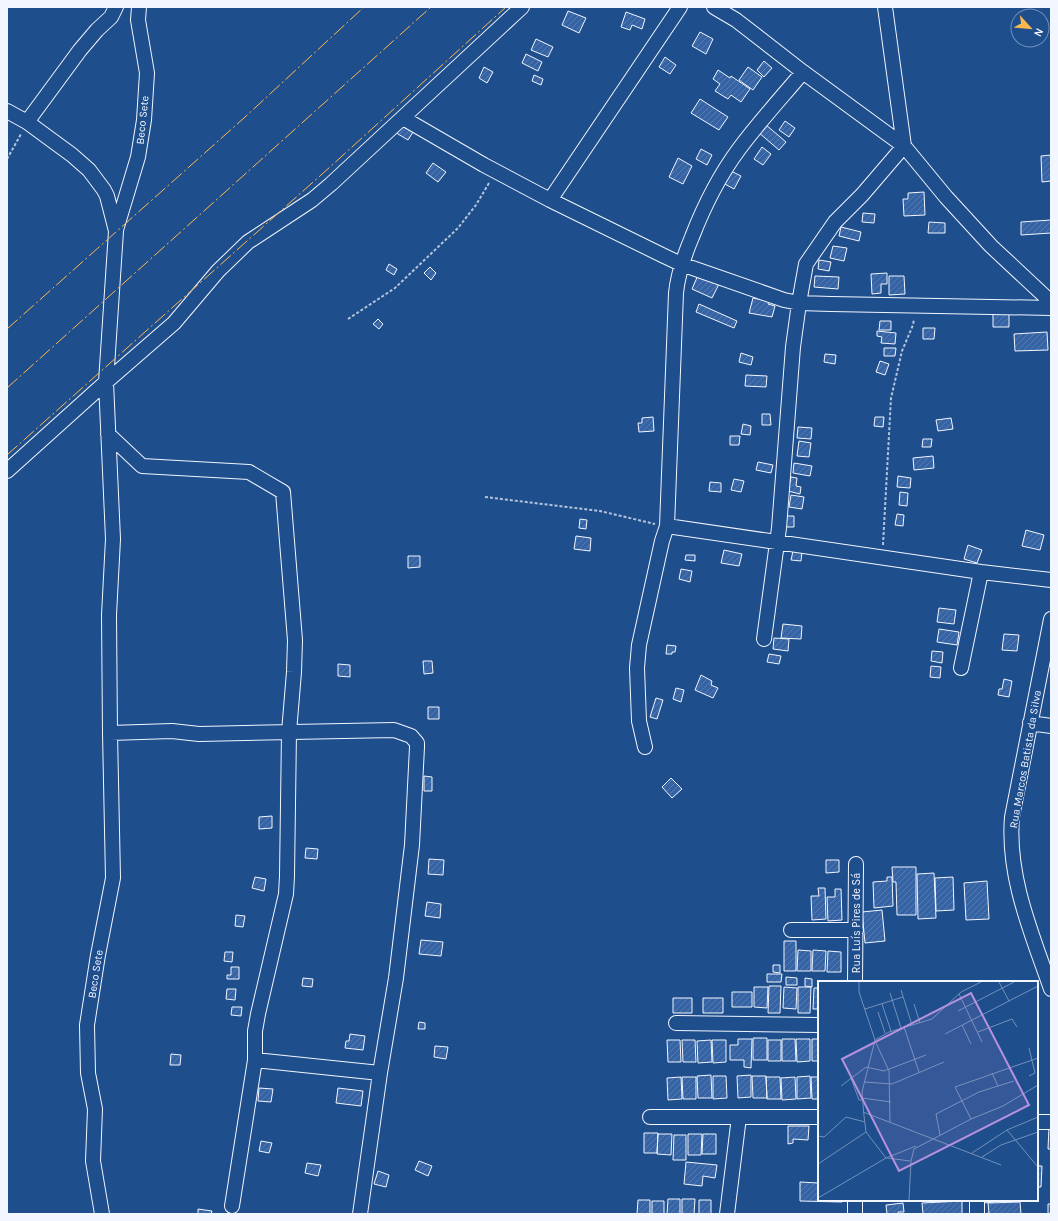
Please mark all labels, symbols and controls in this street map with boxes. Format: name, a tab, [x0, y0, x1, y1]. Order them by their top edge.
north arrow	[1010, 8, 1050, 48]
text: N	[1031, 26, 1046, 39]
street label: Beco Sete	[133, 95, 152, 145]
street label: Rua Marcos Batista da Silva	[1007, 689, 1044, 829]
street label: Rua Luís Pires de Sá	[850, 873, 863, 973]
street label: Beco Sete	[85, 949, 106, 999]
inset map	[818, 981, 1038, 1201]

